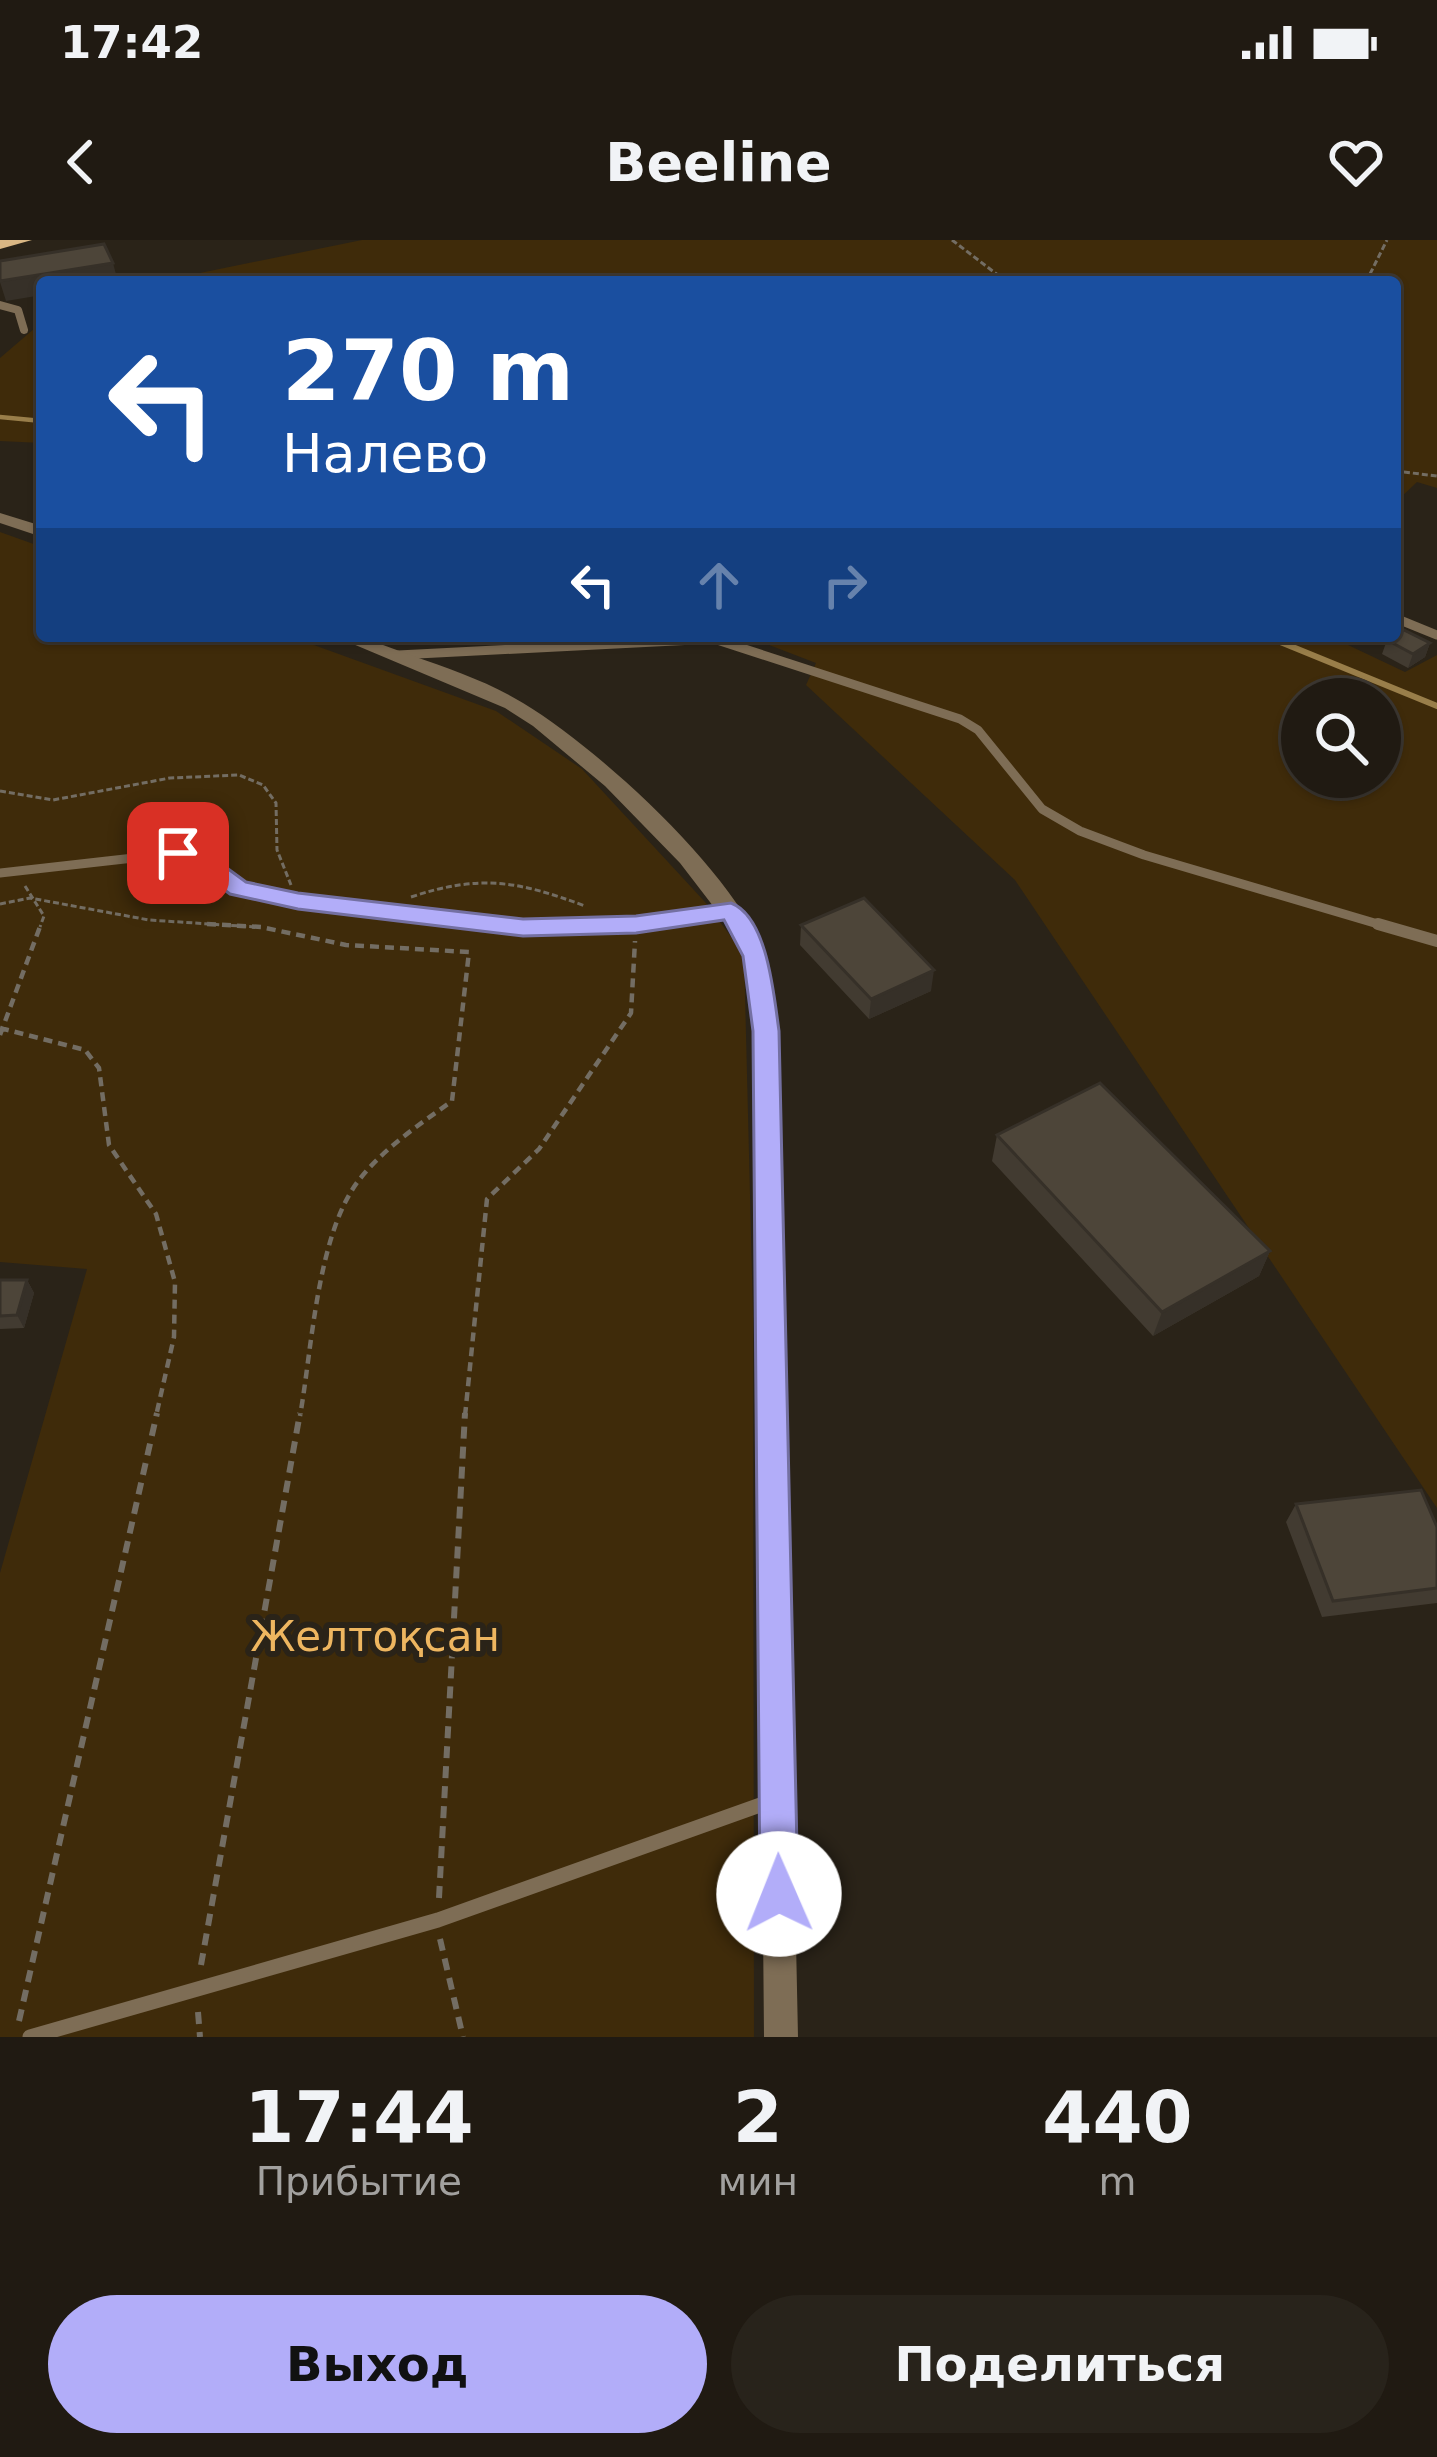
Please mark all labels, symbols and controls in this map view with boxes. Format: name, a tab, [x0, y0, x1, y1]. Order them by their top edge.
text: 17:42	[60, 16, 203, 69]
icon: back	[48, 129, 114, 195]
icon: heart	[1323, 129, 1389, 195]
text: Beeline	[605, 131, 832, 194]
text: 270 m	[282, 322, 574, 420]
icon: left	[84, 324, 240, 480]
text: Налево	[282, 422, 488, 485]
icon: left	[560, 552, 626, 618]
icon: ahead	[686, 552, 752, 618]
icon: right	[812, 552, 878, 618]
map controls	[1281, 678, 1401, 798]
button: search	[1281, 678, 1401, 798]
pin	[127, 802, 229, 904]
icon: arrive	[145, 820, 211, 886]
park label: Желтоқсан	[250, 1612, 500, 1661]
position arrow	[716, 1831, 842, 1957]
text: 17:44	[244, 2075, 473, 2159]
text: 2	[733, 2075, 783, 2159]
text: 440	[1042, 2075, 1193, 2159]
text: Прибытие	[256, 2159, 462, 2204]
text: мин	[718, 2159, 798, 2204]
text: m	[1099, 2159, 1137, 2204]
button: Выход	[48, 2295, 707, 2433]
button: Поделиться	[731, 2295, 1389, 2433]

